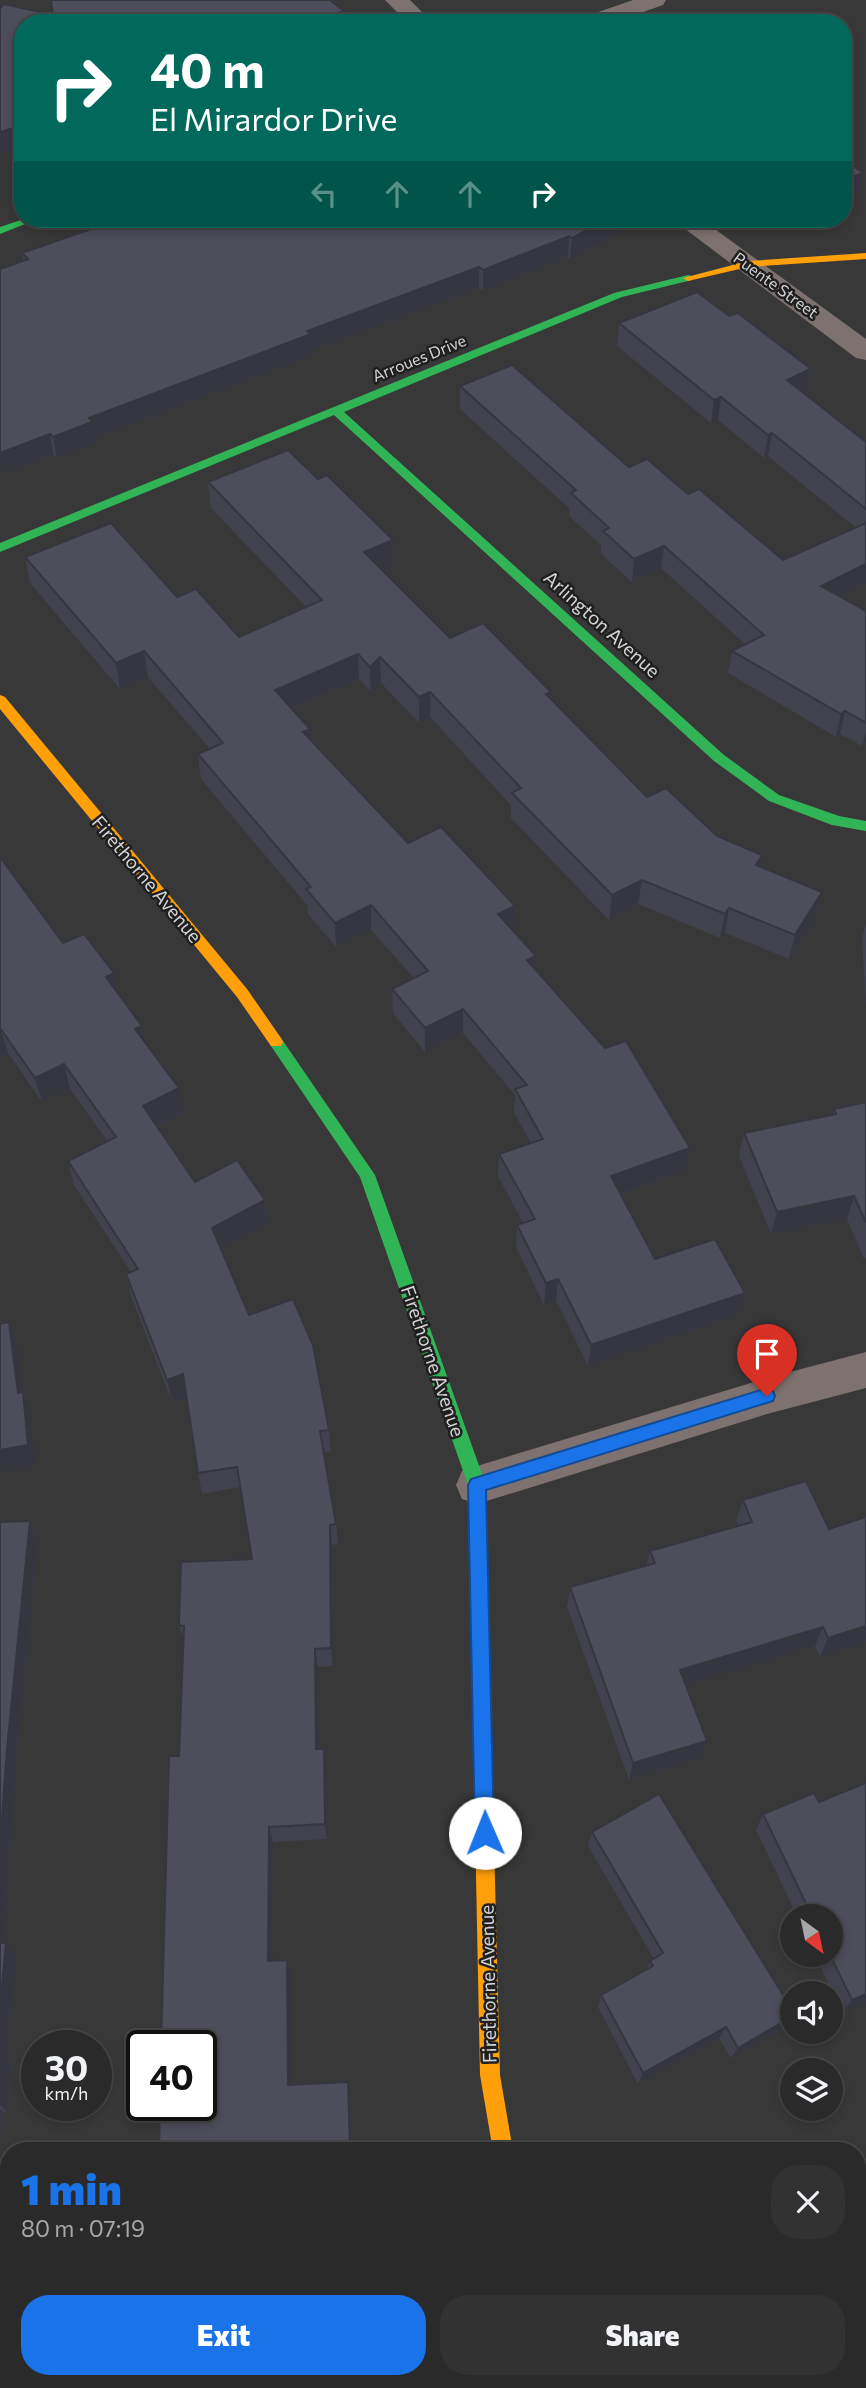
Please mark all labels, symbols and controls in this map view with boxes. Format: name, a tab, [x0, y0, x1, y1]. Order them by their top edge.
text: 40 m	[150, 38, 265, 98]
icon: right	[35, 42, 126, 133]
text: El Mirardor Drive	[150, 98, 397, 138]
icon: left	[305, 175, 343, 213]
icon: ahead	[378, 175, 416, 213]
icon: ahead	[451, 175, 489, 213]
icon: right	[524, 175, 562, 213]
street label: Puente Street	[730, 248, 823, 322]
street label: Arroues Drive	[369, 330, 468, 385]
street label: Arlington Avenue	[539, 565, 665, 682]
street label: Firethorne Avenue	[88, 811, 207, 947]
street label: Firethorne Avenue	[397, 1282, 470, 1439]
pin	[737, 1324, 797, 1396]
icon: arrive	[748, 1335, 786, 1373]
position arrow	[448, 1796, 522, 1870]
north arrow	[780, 1904, 844, 1967]
map controls	[780, 1904, 843, 2121]
street label: Firethorne Avenue	[475, 1905, 500, 2063]
button: sound	[780, 1981, 843, 2044]
speed limit sign: 40	[126, 2030, 217, 2121]
text: 30	[45, 2045, 88, 2088]
button: layers	[780, 2058, 843, 2121]
text: km/h	[45, 2082, 88, 2104]
text: 1 min	[21, 2162, 122, 2214]
button: close	[771, 2165, 845, 2239]
text: 80 m · 07:19	[21, 2214, 145, 2242]
button: Exit	[21, 2295, 426, 2375]
button: Share	[440, 2295, 845, 2375]

